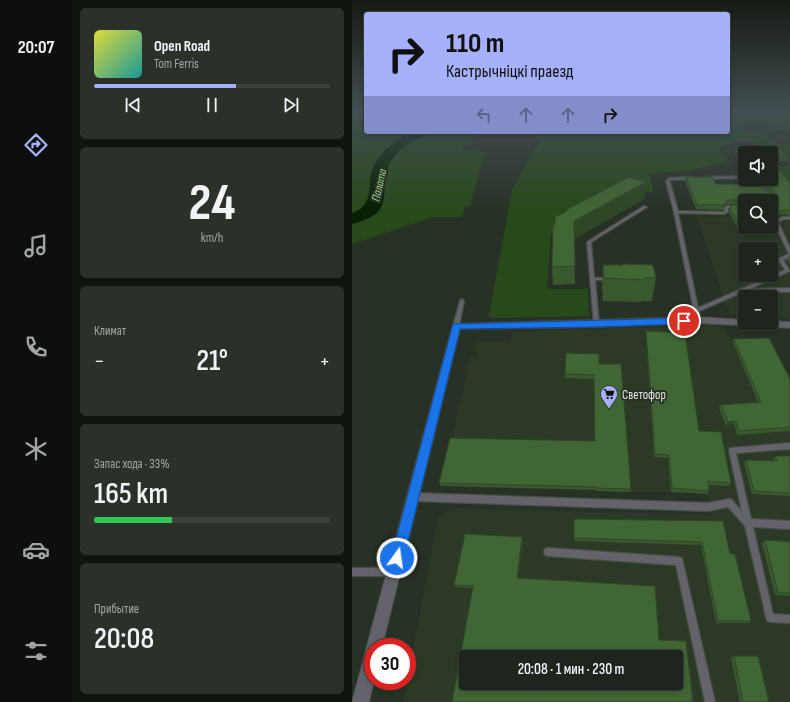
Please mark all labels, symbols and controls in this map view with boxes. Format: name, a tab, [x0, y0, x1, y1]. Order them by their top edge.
text: 110 m	[446, 27, 504, 60]
icon: right	[380, 28, 432, 80]
text: 20:07	[18, 37, 54, 58]
text: Open Road	[154, 37, 210, 56]
text: Tom Ferris	[154, 56, 199, 72]
text: Кастрычніцкі праезд	[446, 61, 573, 82]
icon: previous	[122, 94, 144, 116]
icon: pause	[201, 94, 223, 116]
icon: next	[280, 94, 302, 116]
icon: left	[473, 104, 495, 126]
icon: ahead	[515, 104, 537, 126]
icon: ahead	[557, 104, 579, 126]
icon: right	[599, 104, 621, 126]
icon: directions	[22, 131, 50, 159]
map controls	[738, 146, 778, 330]
button: sound	[738, 146, 778, 186]
water label: Палата	[368, 167, 391, 203]
text: 24	[189, 172, 235, 235]
button: search	[738, 194, 778, 234]
text: km/h	[201, 230, 223, 246]
icon: music	[22, 232, 50, 260]
button: +	[738, 242, 778, 282]
button: −	[738, 290, 778, 330]
pin	[667, 304, 701, 338]
icon: arrive	[673, 310, 695, 332]
text: Климат	[94, 323, 126, 339]
icon: phone	[22, 333, 50, 361]
text: 21°	[196, 343, 228, 379]
text: −	[94, 348, 105, 375]
text: +	[319, 348, 330, 375]
supermarket icon: Светофор	[599, 384, 619, 409]
place label: Светофор	[622, 387, 666, 403]
icon: climate	[22, 435, 50, 463]
text: Запас хода · 33%	[94, 456, 170, 472]
text: 165 km	[94, 476, 168, 512]
icon: car	[22, 536, 50, 564]
position arrow	[376, 537, 418, 579]
text: Прибытие	[94, 601, 139, 617]
text: 20:08	[94, 621, 154, 657]
icon: filters	[22, 637, 50, 665]
speed limit sign: 30	[364, 638, 416, 690]
text: 20:08 · 1 мин · 230 m	[518, 660, 624, 679]

